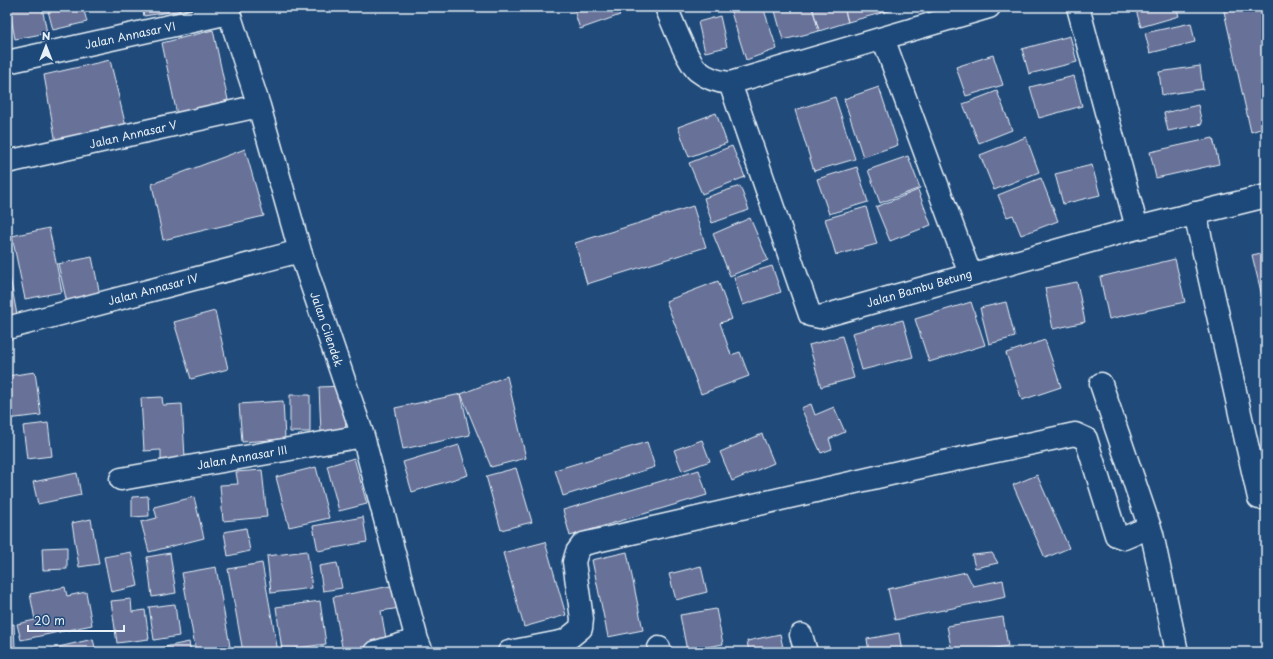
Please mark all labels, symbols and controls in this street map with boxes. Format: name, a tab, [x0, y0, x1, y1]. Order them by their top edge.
street label: Jalan Annasar VI	[83, 17, 177, 53]
north arrow	[26, 26, 66, 66]
text: N	[42, 27, 51, 44]
street label: Jalan Annasar V	[87, 116, 179, 152]
street label: Jalan Bambu Betung	[864, 265, 974, 311]
street label: Jalan Annasar IV	[106, 269, 200, 309]
street label: Jalan Cilendek	[306, 289, 348, 369]
street label: Jalan Annasar III	[195, 441, 289, 473]
scale bar	[28, 607, 124, 633]
text: 20 m	[34, 611, 65, 629]

